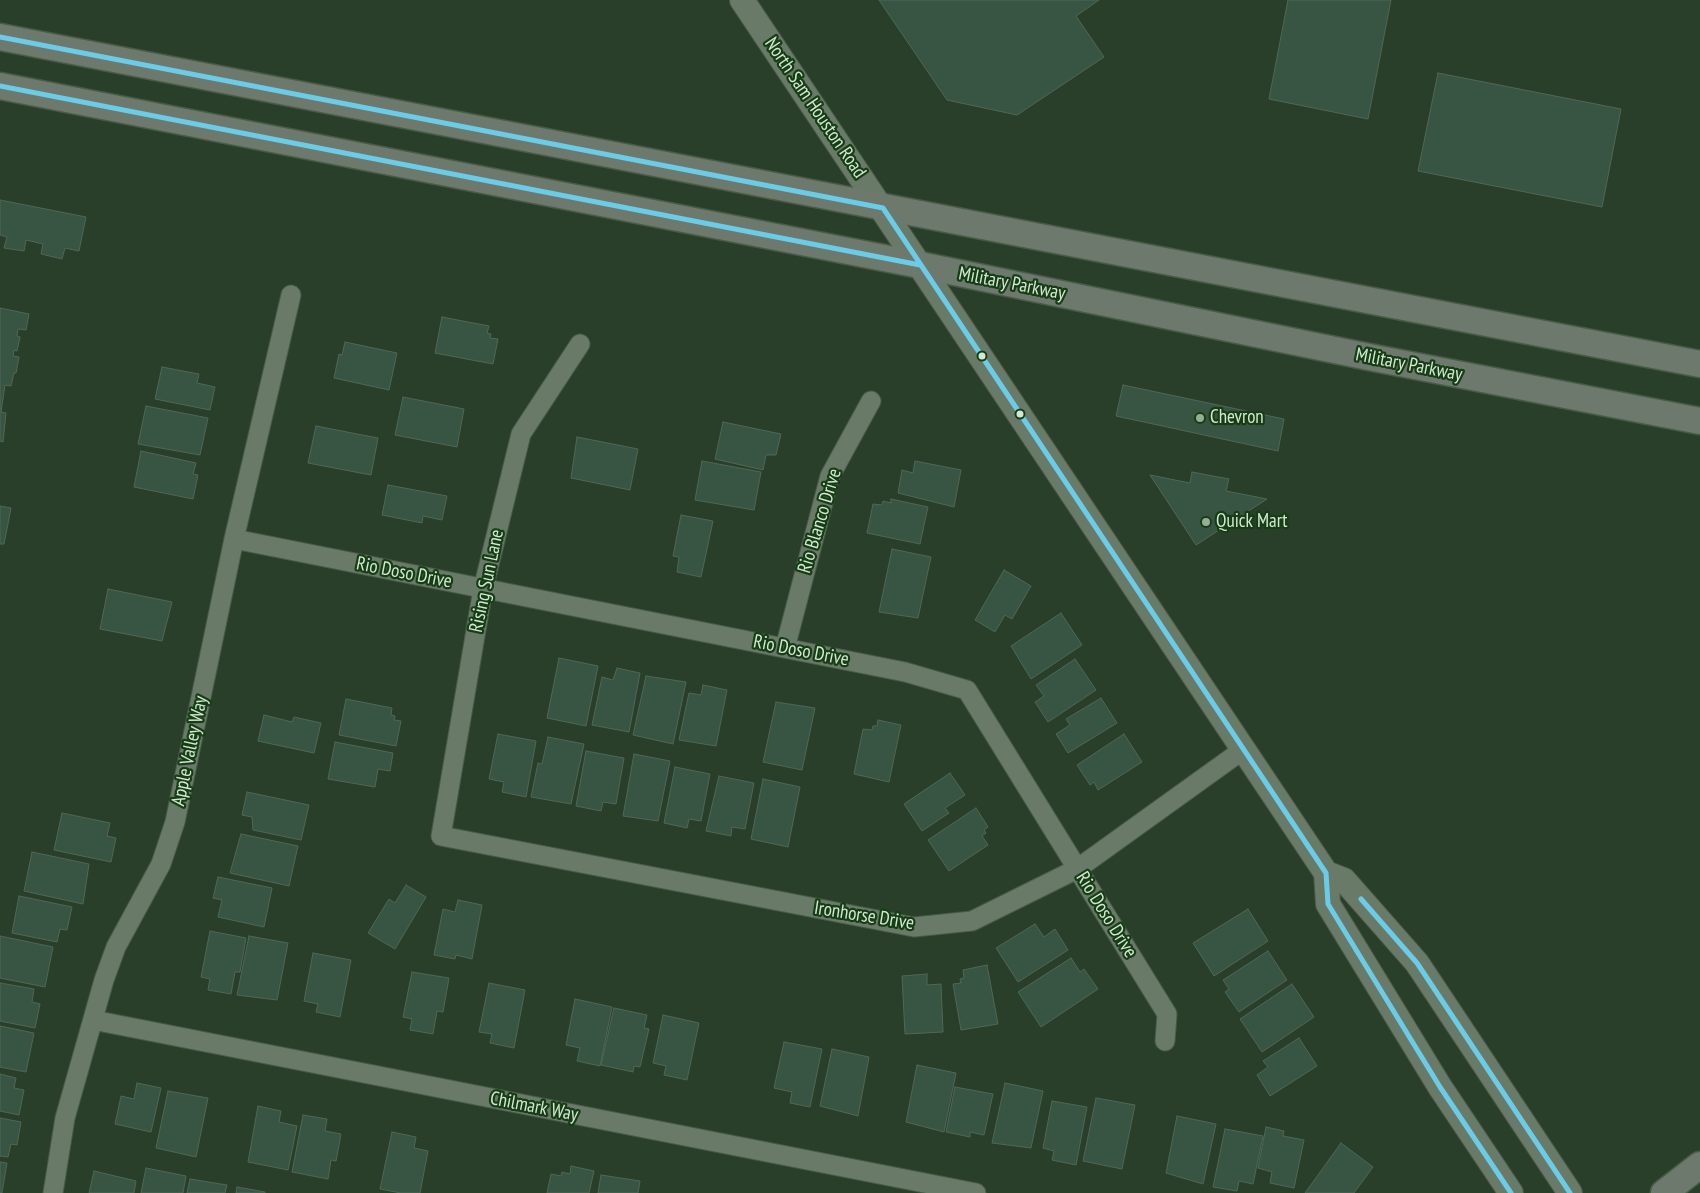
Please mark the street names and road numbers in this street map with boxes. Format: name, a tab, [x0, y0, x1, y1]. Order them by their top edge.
street label: North Sam Houston Road	[759, 33, 871, 183]
street label: Military Parkway	[957, 262, 1067, 306]
street label: Military Parkway	[1354, 343, 1464, 387]
street label: Rio Blanco Drive	[793, 466, 847, 576]
street label: Rising Sun Lane	[465, 528, 509, 634]
street label: Rio Doso Drive	[354, 553, 454, 593]
street label: Rio Doso Drive	[751, 631, 851, 671]
street label: Apple Valley Way	[167, 694, 213, 808]
street label: Rio Doso Drive	[1071, 868, 1141, 962]
street label: Ironhorse Drive	[812, 897, 916, 935]
street label: Chilmark Way	[488, 1087, 580, 1127]

